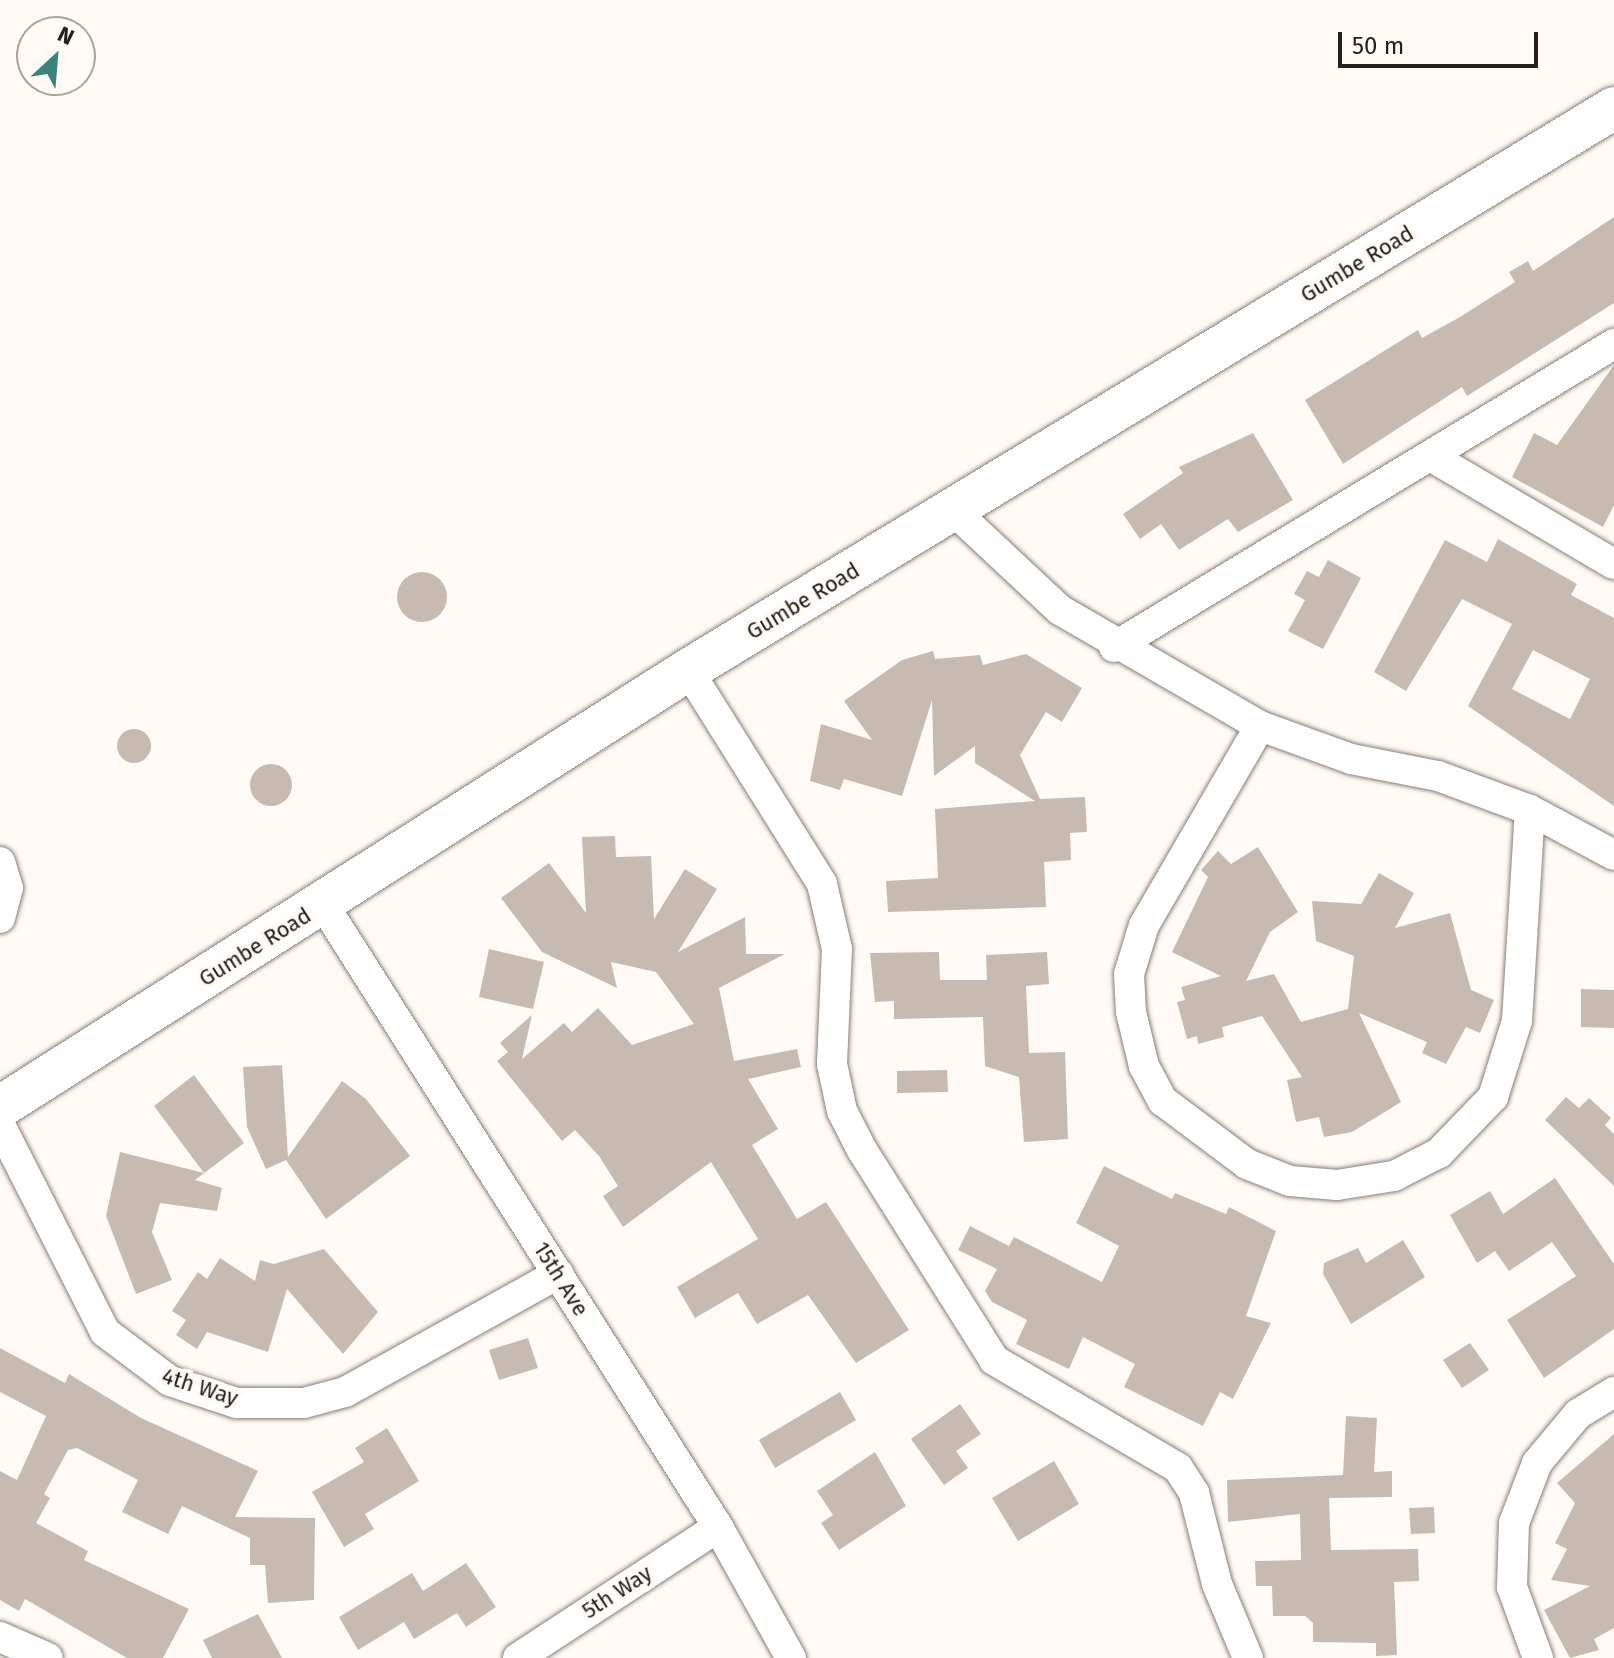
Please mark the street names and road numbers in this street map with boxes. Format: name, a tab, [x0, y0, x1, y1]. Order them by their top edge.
street label: Gumbe Road	[1296, 220, 1418, 308]
street label: Gumbe Road	[742, 557, 864, 645]
street label: Gumbe Road	[194, 902, 316, 992]
street label: 15th Ave	[528, 1237, 594, 1321]
street label: 4th Way	[159, 1362, 241, 1412]
street label: 5th Way	[577, 1560, 657, 1624]

